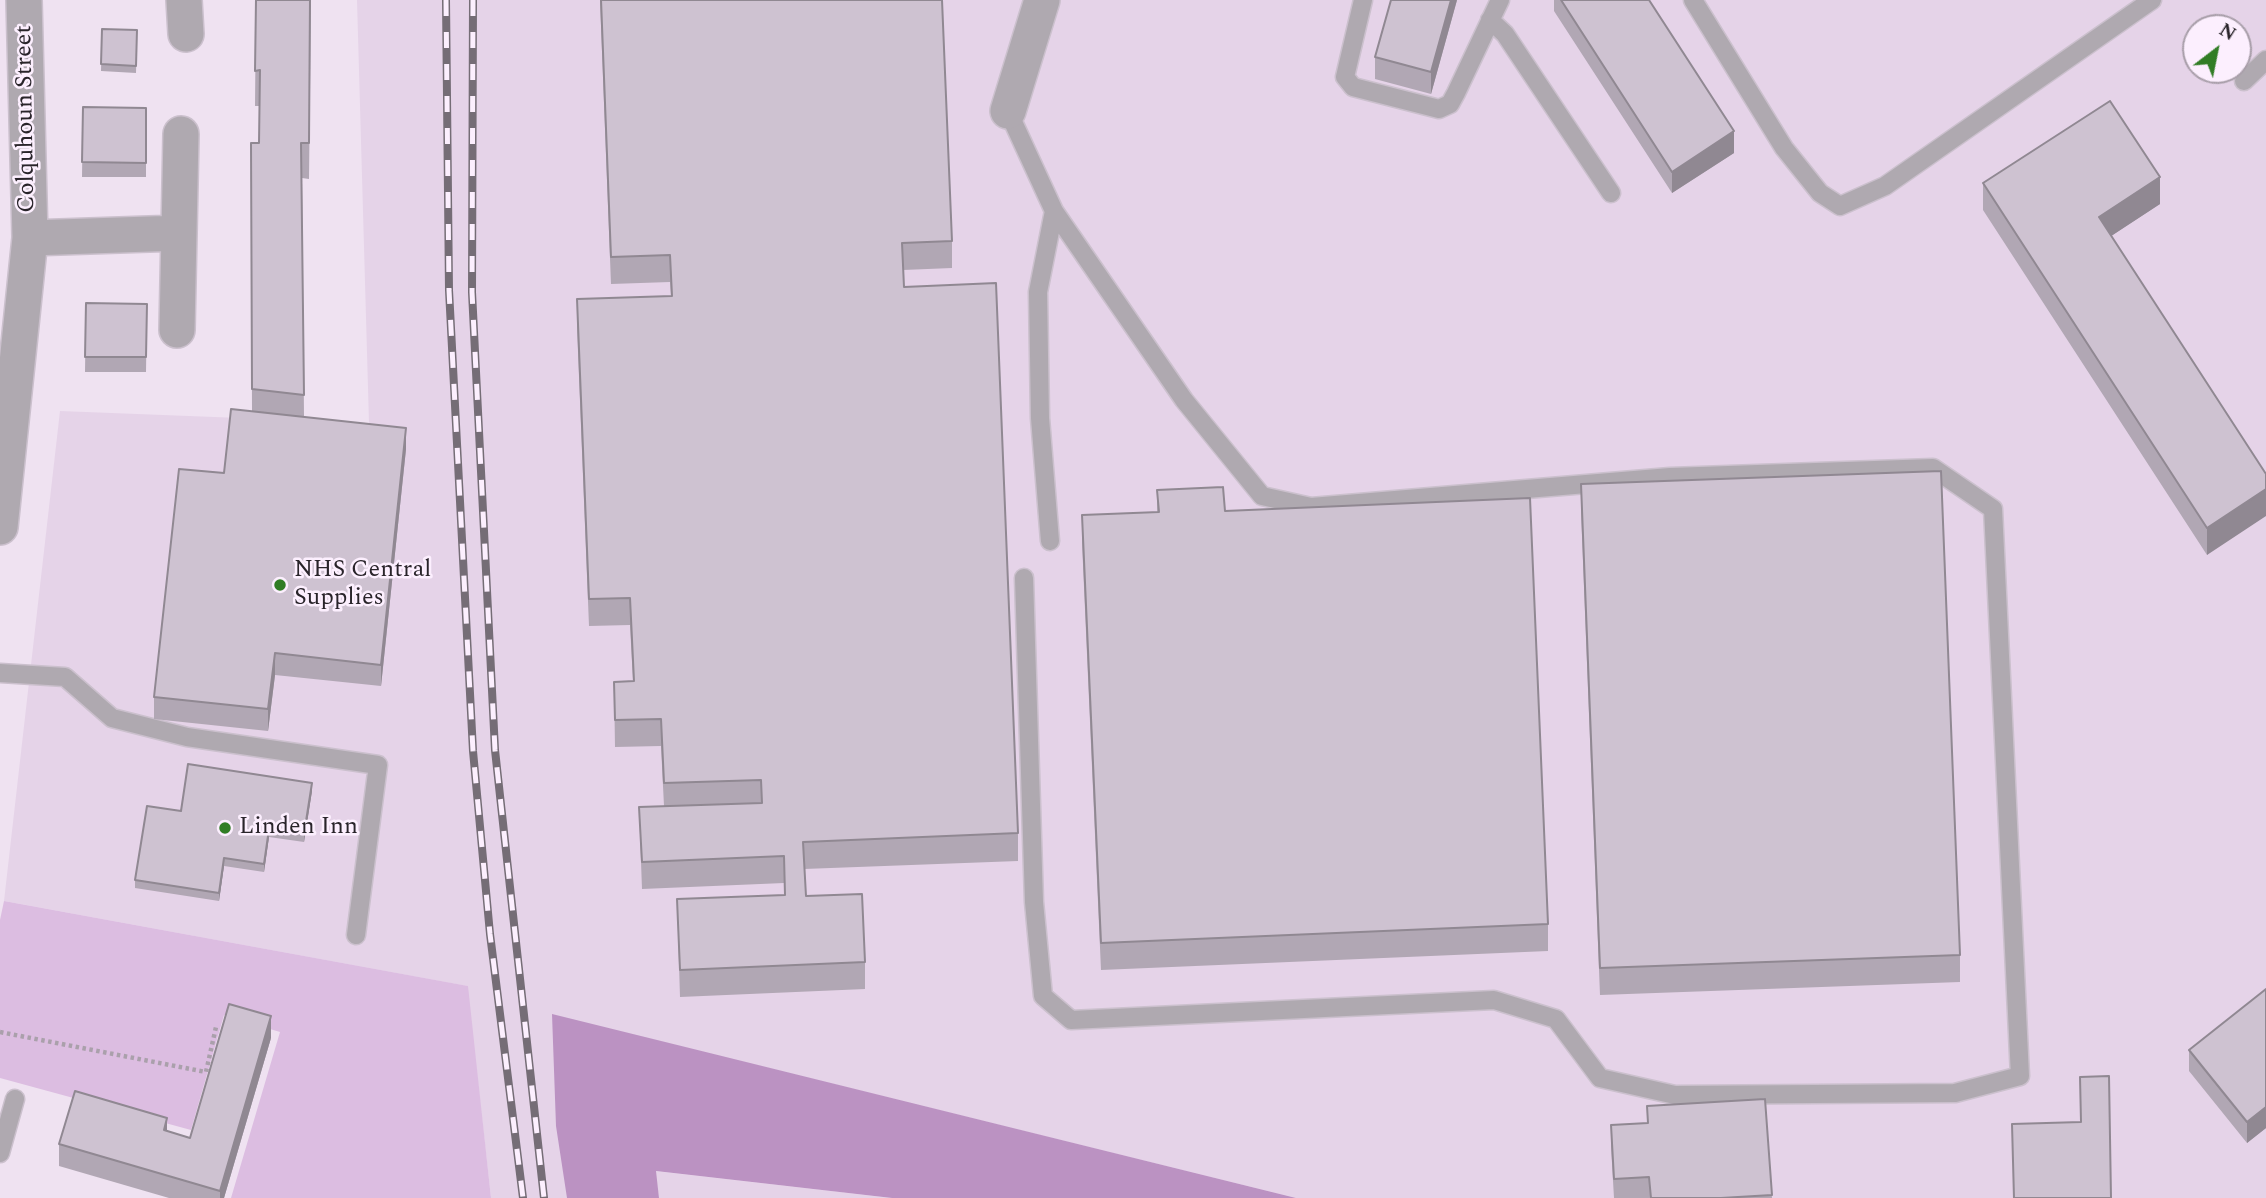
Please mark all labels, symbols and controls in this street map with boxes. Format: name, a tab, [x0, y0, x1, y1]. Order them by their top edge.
north arrow	[2182, 14, 2252, 84]
text: N	[2213, 16, 2242, 49]
street label: Colquhoun Street	[11, 25, 43, 213]
place label: NHS Central Supplies	[294, 557, 431, 613]
marker: NHS Central Supplies	[272, 577, 288, 593]
place label: Linden Inn	[239, 814, 358, 842]
marker: Linden Inn	[217, 820, 233, 836]

